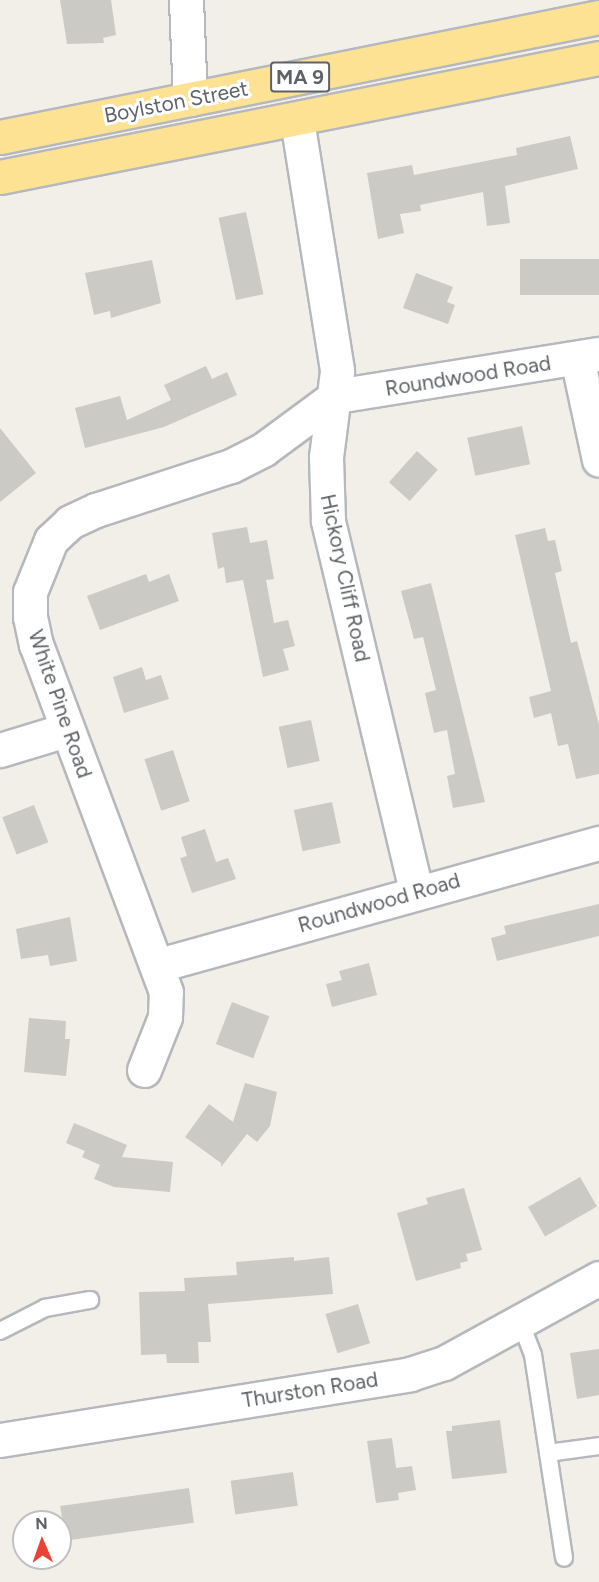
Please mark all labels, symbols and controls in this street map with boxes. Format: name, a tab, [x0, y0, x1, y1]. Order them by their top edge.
road number: MA 9	[270, 60, 330, 94]
street label: Boylston Street	[102, 76, 250, 128]
street label: Roundwood Road	[383, 350, 553, 402]
street label: Hickory Cliff Road	[315, 492, 375, 664]
street label: White Pine Road	[23, 627, 97, 781]
street label: Roundwood Road	[295, 868, 463, 938]
street label: Thurston Road	[240, 1367, 380, 1413]
north arrow	[12, 1510, 72, 1570]
text: N	[35, 1514, 48, 1533]

